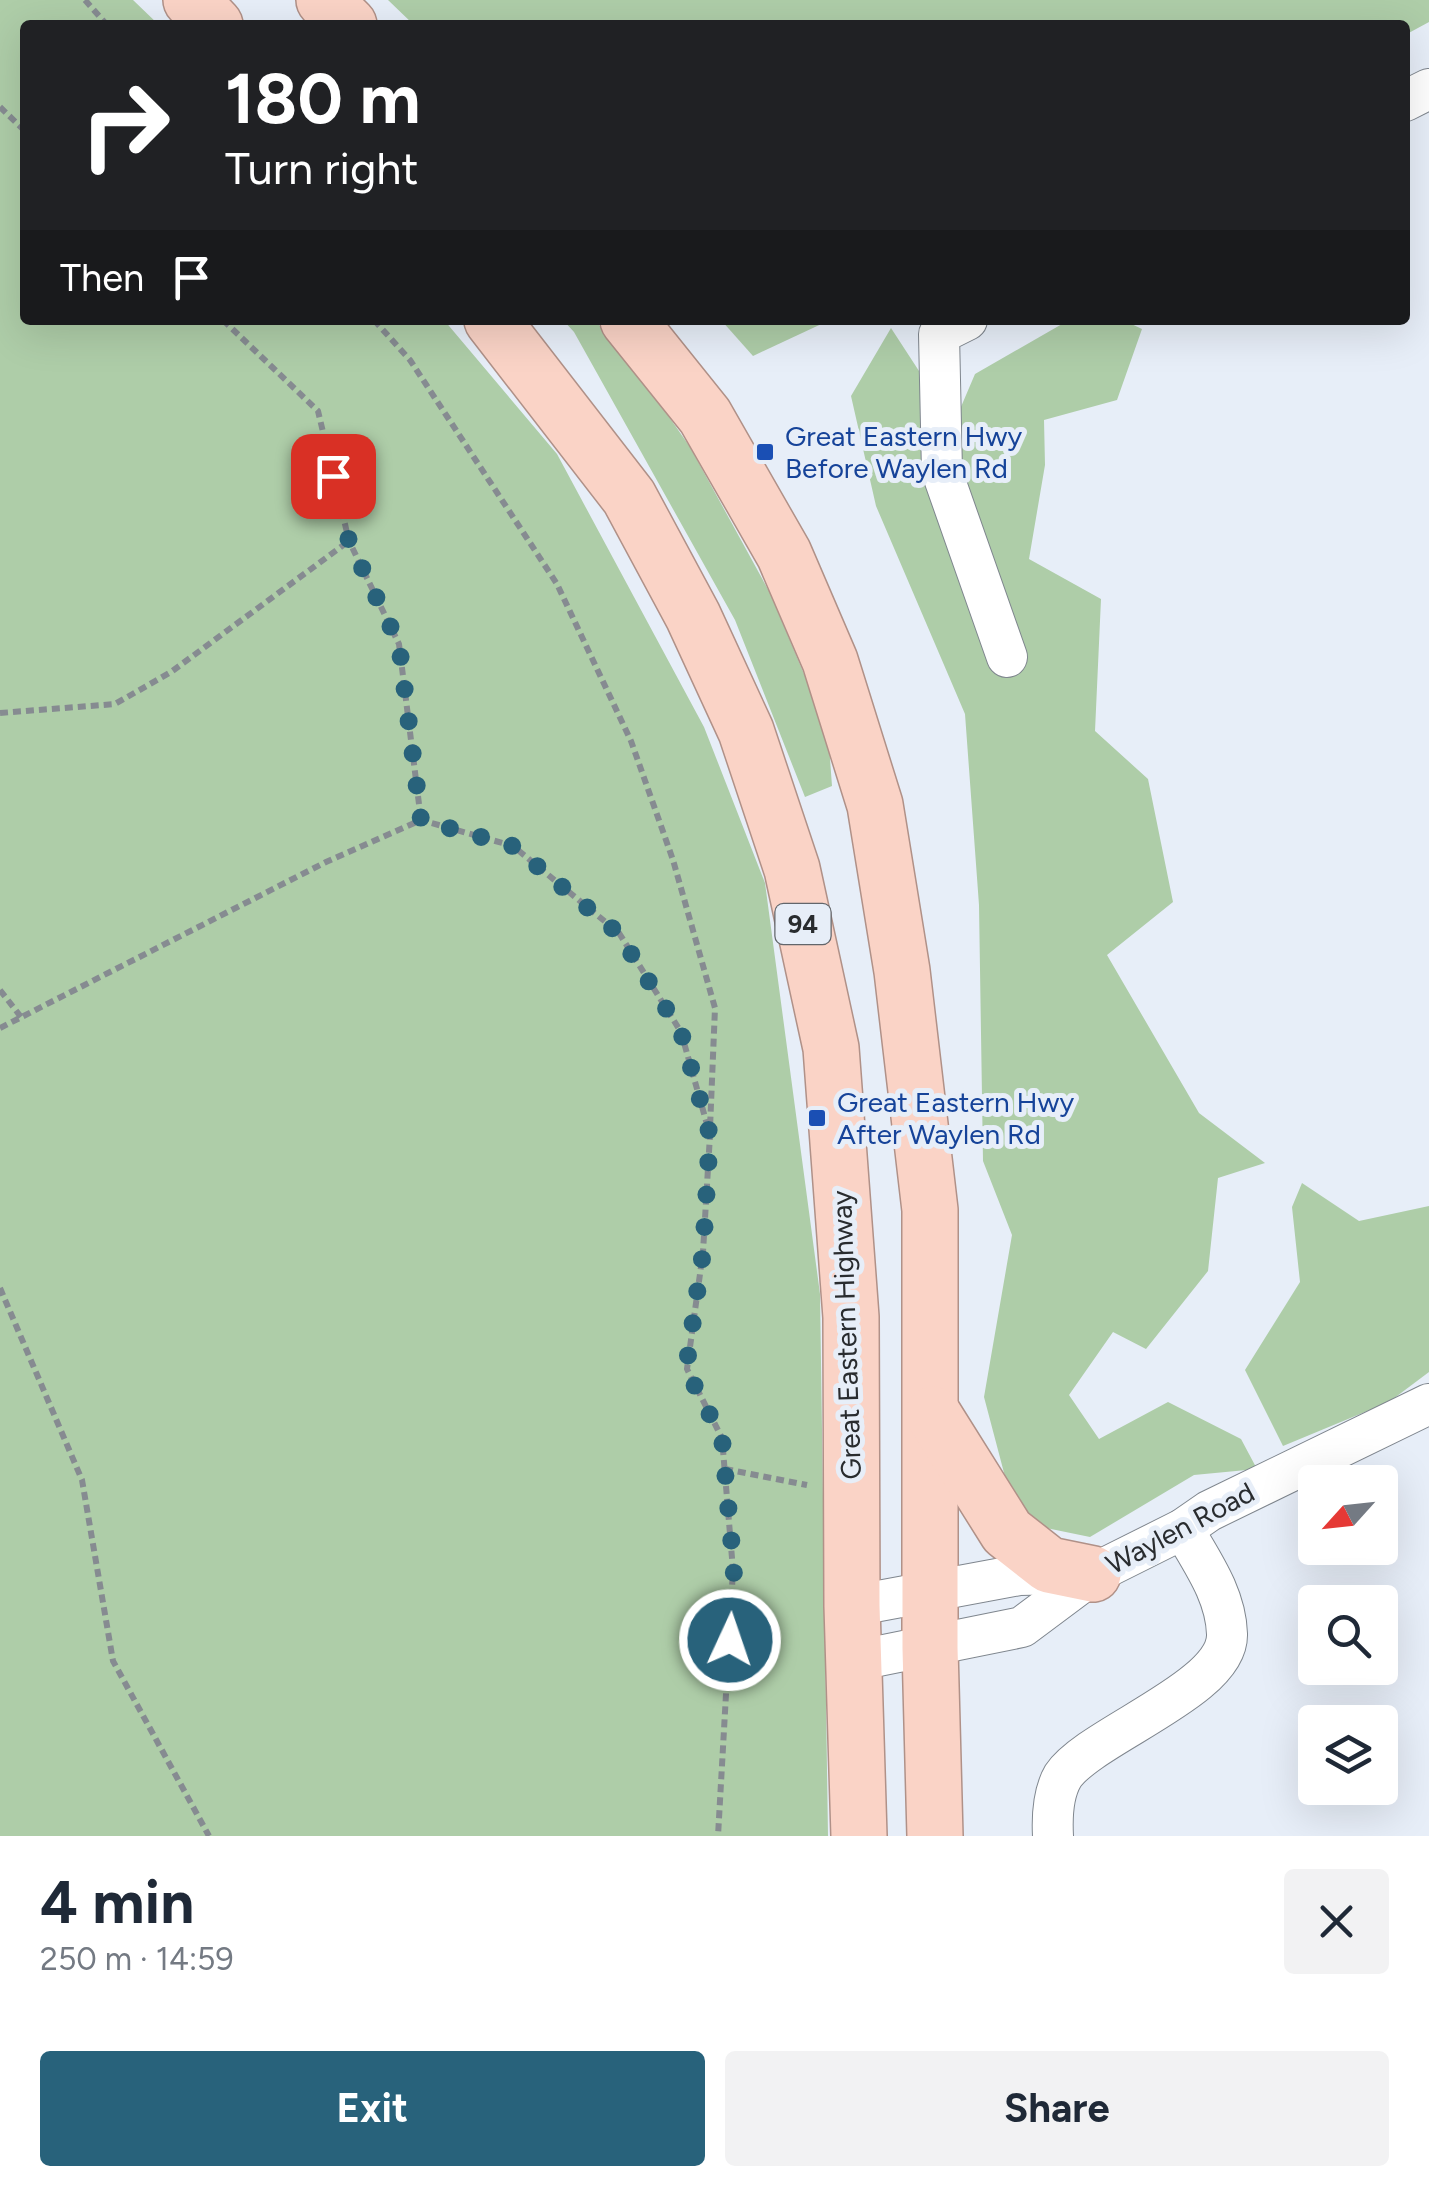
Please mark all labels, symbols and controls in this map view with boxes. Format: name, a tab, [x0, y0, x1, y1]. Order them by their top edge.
text: 180 m	[225, 56, 420, 141]
icon: right	[60, 60, 190, 190]
text: Turn right	[225, 141, 418, 195]
icon: arrive	[164, 250, 219, 305]
text: Then	[60, 255, 144, 301]
place label: Great Eastern Hwy Before Waylen Rd	[785, 419, 1023, 485]
pin	[291, 434, 376, 519]
marker: Great Eastern Hwy Before Waylen Rd	[754, 441, 776, 463]
icon: arrive	[306, 449, 361, 504]
road number: 94	[776, 904, 830, 944]
place label: Great Eastern Hwy After Waylen Rd	[837, 1085, 1075, 1151]
marker: Great Eastern Hwy After Waylen Rd	[806, 1107, 828, 1129]
street label: Great Eastern Highway	[824, 1190, 868, 1480]
north arrow	[1298, 1465, 1398, 1565]
map controls	[1298, 1465, 1398, 1805]
street label: Waylen Road	[1100, 1475, 1260, 1581]
button: search	[1298, 1585, 1398, 1685]
position arrow	[678, 1588, 782, 1692]
button: layers	[1298, 1705, 1398, 1805]
text: 4 min	[40, 1866, 194, 1938]
button: close	[1284, 1869, 1389, 1974]
text: 250 m · 14:59	[40, 1940, 234, 1978]
button: Exit	[40, 2051, 705, 2166]
button: Share	[725, 2051, 1389, 2166]

